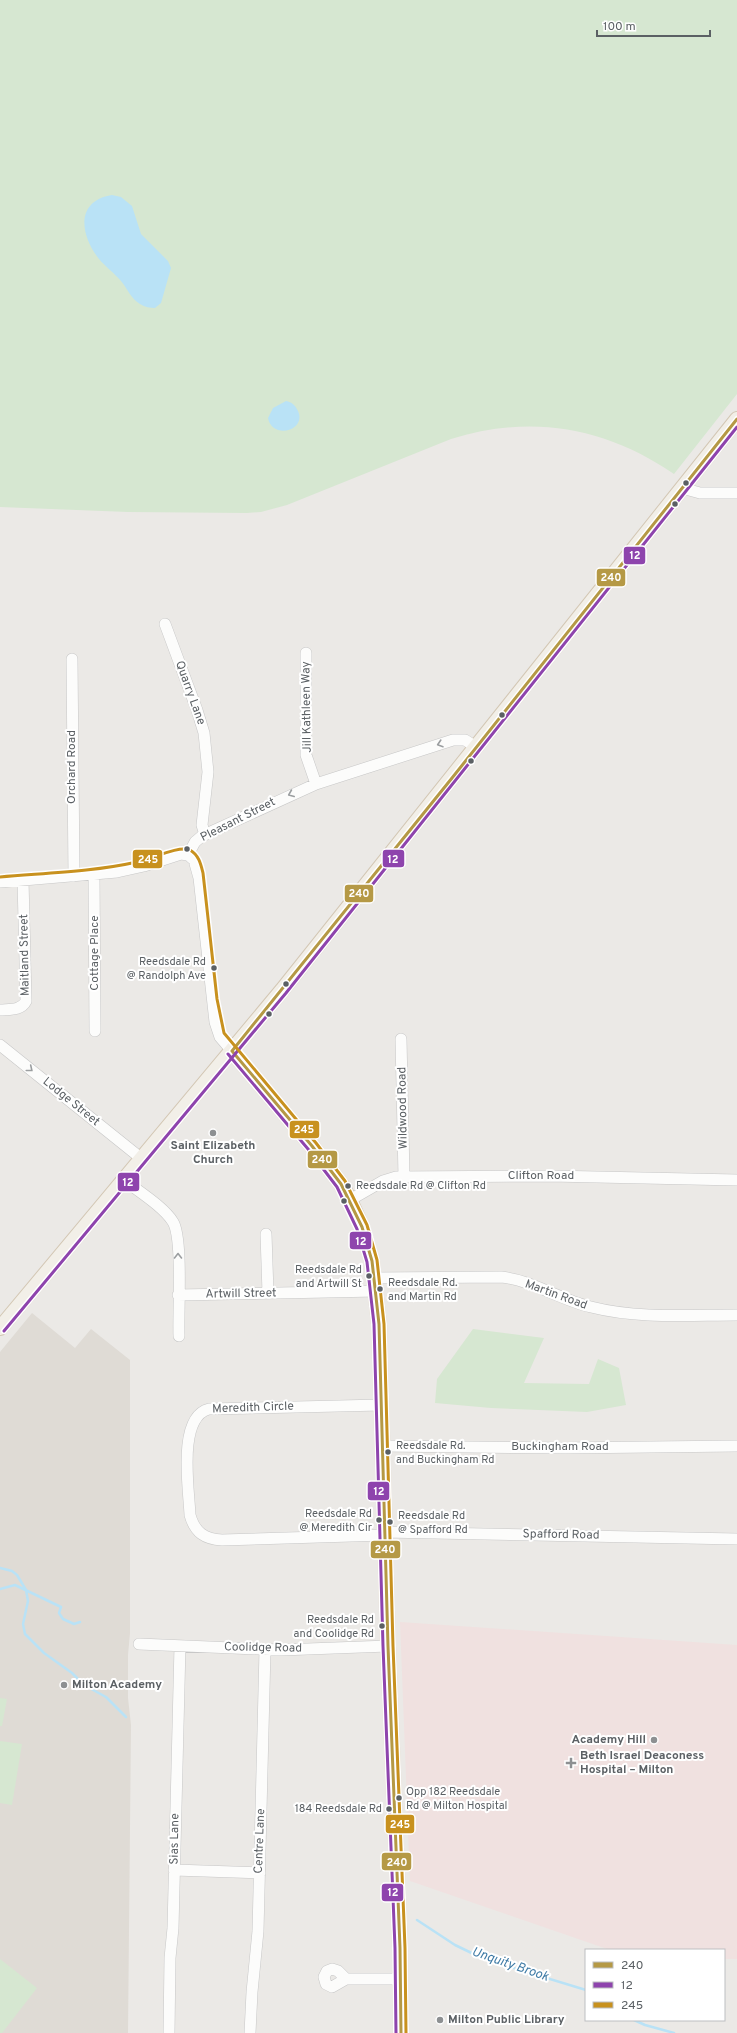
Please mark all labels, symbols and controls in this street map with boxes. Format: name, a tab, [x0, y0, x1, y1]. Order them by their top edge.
scale bar	[597, 12, 710, 38]
text: 100 m	[603, 19, 636, 35]
unlabelled marker	[681, 478, 691, 488]
unlabelled marker	[670, 499, 680, 509]
line badge: 12	[623, 546, 646, 565]
text: 12	[629, 549, 641, 563]
line badge: 240	[596, 568, 626, 587]
text: 240	[600, 571, 622, 585]
street label: Quarry Lane	[171, 659, 209, 727]
street label: Jill Kathleen Way	[298, 661, 316, 753]
unlabelled marker	[497, 710, 507, 720]
street label: Orchard Road	[64, 730, 80, 804]
one-way arrow	[437, 739, 444, 748]
unlabelled marker	[466, 756, 476, 766]
one-way arrow	[287, 789, 295, 797]
street label: Pleasant Street	[198, 794, 278, 846]
unlabelled marker	[182, 844, 192, 854]
line badge: 245	[132, 849, 163, 869]
line badge: 12	[382, 849, 405, 868]
text: 245	[138, 853, 159, 867]
text: 12	[387, 853, 399, 867]
line badge: 240	[344, 884, 374, 903]
text: 240	[348, 887, 370, 901]
street label: Maitland Street	[16, 914, 34, 996]
street label: Cottage Place	[87, 915, 103, 991]
place label: Reedsdale Rd @ Randolph Ave	[127, 955, 206, 983]
marker: Reedsdale Rd @ Randolph Ave	[209, 963, 219, 973]
unlabelled marker	[281, 979, 291, 989]
unlabelled marker	[264, 1009, 274, 1019]
one-way arrow	[26, 1064, 33, 1071]
street label: Wildwood Road	[394, 1067, 412, 1149]
street label: Lodge Street	[39, 1074, 103, 1130]
line badge: 245	[289, 1120, 320, 1139]
text: 245	[294, 1123, 315, 1137]
marker: Saint Elizabeth Church	[208, 1128, 218, 1138]
place label: Saint Elizabeth Church	[171, 1138, 255, 1168]
line badge: 240	[307, 1150, 338, 1169]
text: 240	[311, 1153, 333, 1167]
street label: Clifton Road	[508, 1168, 574, 1184]
line badge: 12	[117, 1172, 140, 1192]
text: 12	[122, 1176, 134, 1190]
place label: Reedsdale Rd @ Clifton Rd	[356, 1179, 486, 1193]
marker: Reedsdale Rd @ Clifton Rd	[343, 1181, 353, 1191]
unlabelled marker	[339, 1196, 349, 1206]
line badge: 12	[349, 1231, 372, 1250]
text: 12	[355, 1235, 367, 1249]
one-way arrow	[174, 1253, 182, 1259]
place label: Reedsdale Rd and Artwill St	[295, 1263, 362, 1291]
marker: Reedsdale Rd and Artwill St	[364, 1271, 374, 1281]
place label: Reedsdale Rd. and Martin Rd	[388, 1276, 458, 1304]
street label: Martin Road	[523, 1276, 589, 1314]
marker: Reedsdale Rd. and Martin Rd	[375, 1284, 385, 1294]
street label: Artwill Street	[205, 1285, 277, 1303]
street label: Meredith Circle	[212, 1399, 294, 1417]
place label: Reedsdale Rd. and Buckingham Rd	[396, 1439, 494, 1467]
street label: Buckingham Road	[511, 1439, 609, 1455]
marker: Reedsdale Rd. and Buckingham Rd	[383, 1447, 393, 1457]
line badge: 12	[367, 1481, 390, 1501]
text: 12	[373, 1485, 385, 1499]
place label: Reedsdale Rd @ Meredith Cir	[300, 1507, 373, 1535]
place label: Reedsdale Rd @ Spafford Rd	[398, 1509, 468, 1537]
marker: Reedsdale Rd @ Meredith Cir	[374, 1515, 384, 1525]
marker: Reedsdale Rd @ Spafford Rd	[385, 1517, 395, 1527]
street label: Spafford Road	[522, 1526, 600, 1544]
line badge: 240	[370, 1540, 401, 1559]
text: 240	[374, 1543, 396, 1557]
place label: Reedsdale Rd and Coolidge Rd	[294, 1613, 374, 1641]
marker: Reedsdale Rd and Coolidge Rd	[377, 1621, 387, 1631]
street label: Coolidge Road	[224, 1639, 302, 1657]
place label: Milton Academy	[72, 1677, 162, 1693]
marker: Milton Academy	[59, 1680, 69, 1690]
place label: Academy Hill	[571, 1732, 646, 1748]
marker: Academy Hill	[649, 1735, 659, 1745]
place label: Beth Israel Deaconess Hospital – Milton	[580, 1748, 704, 1778]
marker: Beth Israel Deaconess Hospital – Milton	[565, 1757, 577, 1769]
place label: Opp 182 Reedsdale Rd @ Milton Hospital	[406, 1785, 507, 1813]
marker: Opp 182 Reedsdale Rd @ Milton Hospital	[394, 1793, 404, 1803]
place label: 184 Reedsdale Rd	[295, 1802, 382, 1816]
marker: 184 Reedsdale Rd	[384, 1804, 394, 1814]
street label: Centre Lane	[251, 1808, 269, 1874]
street label: Sias Lane	[167, 1813, 183, 1865]
line badge: 245	[385, 1814, 415, 1834]
text: 245	[390, 1818, 411, 1832]
line badge: 240	[381, 1852, 412, 1871]
text: 240	[386, 1856, 408, 1870]
line badge: 12	[381, 1883, 404, 1902]
text: 12	[387, 1886, 399, 1900]
water label: Unquity Brook	[469, 1944, 551, 1986]
legend	[585, 1949, 725, 2021]
text: 240	[621, 1958, 643, 1974]
text: 12	[621, 1978, 633, 1994]
text: 245	[621, 1998, 643, 2014]
place label: Milton Public Library	[448, 2012, 565, 2028]
marker: Milton Public Library	[435, 2015, 445, 2025]

